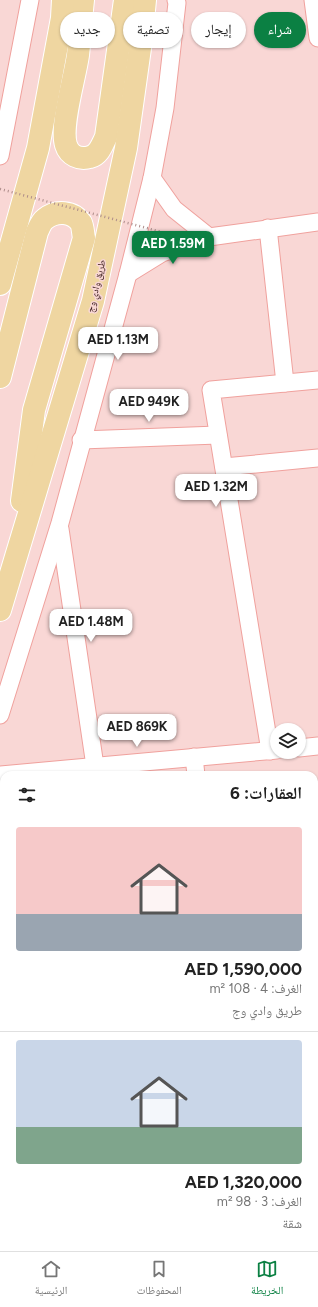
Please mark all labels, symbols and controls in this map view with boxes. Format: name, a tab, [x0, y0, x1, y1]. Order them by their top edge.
chip: جديد	[60, 12, 115, 48]
chip: تصفية	[123, 12, 183, 48]
chip: إيجار	[191, 12, 246, 48]
chip: شراء	[254, 12, 306, 48]
pin: AED 1.59M	[127, 231, 219, 265]
text: AED 1.59M	[141, 236, 205, 251]
street label: طريق وادي وج	[84, 258, 110, 314]
pin: AED 1.13M	[72, 327, 164, 361]
text: AED 1.13M	[87, 332, 149, 347]
pin: AED 949K	[108, 389, 190, 423]
text: AED 949K	[118, 394, 180, 409]
pin: AED 1.32M	[170, 474, 262, 508]
text: AED 1.32M	[184, 479, 248, 494]
pin: AED 1.48M	[45, 609, 137, 643]
text: AED 1.48M	[58, 614, 124, 629]
pin: AED 869K	[96, 714, 178, 748]
text: AED 869K	[107, 719, 167, 734]
map controls	[270, 723, 306, 759]
button: layers	[270, 723, 306, 759]
text: العقارات: 6	[230, 783, 302, 803]
icon: filters	[16, 784, 38, 806]
icon: home	[123, 853, 195, 925]
text: AED 1,590,000	[184, 959, 302, 979]
text: الغرف: 4 · 108 m²	[210, 981, 302, 996]
text: طريق وادي وج	[232, 1003, 302, 1018]
icon: home	[123, 1066, 195, 1138]
text: AED 1,320,000	[185, 1172, 302, 1192]
text: الغرف: 3 · 98 m²	[217, 1194, 302, 1209]
text: شقة	[283, 1216, 302, 1231]
tab: الرئيسية	[35, 1258, 67, 1301]
tab: المحفوظات	[137, 1258, 182, 1301]
tab: الخريطة	[251, 1258, 283, 1301]

